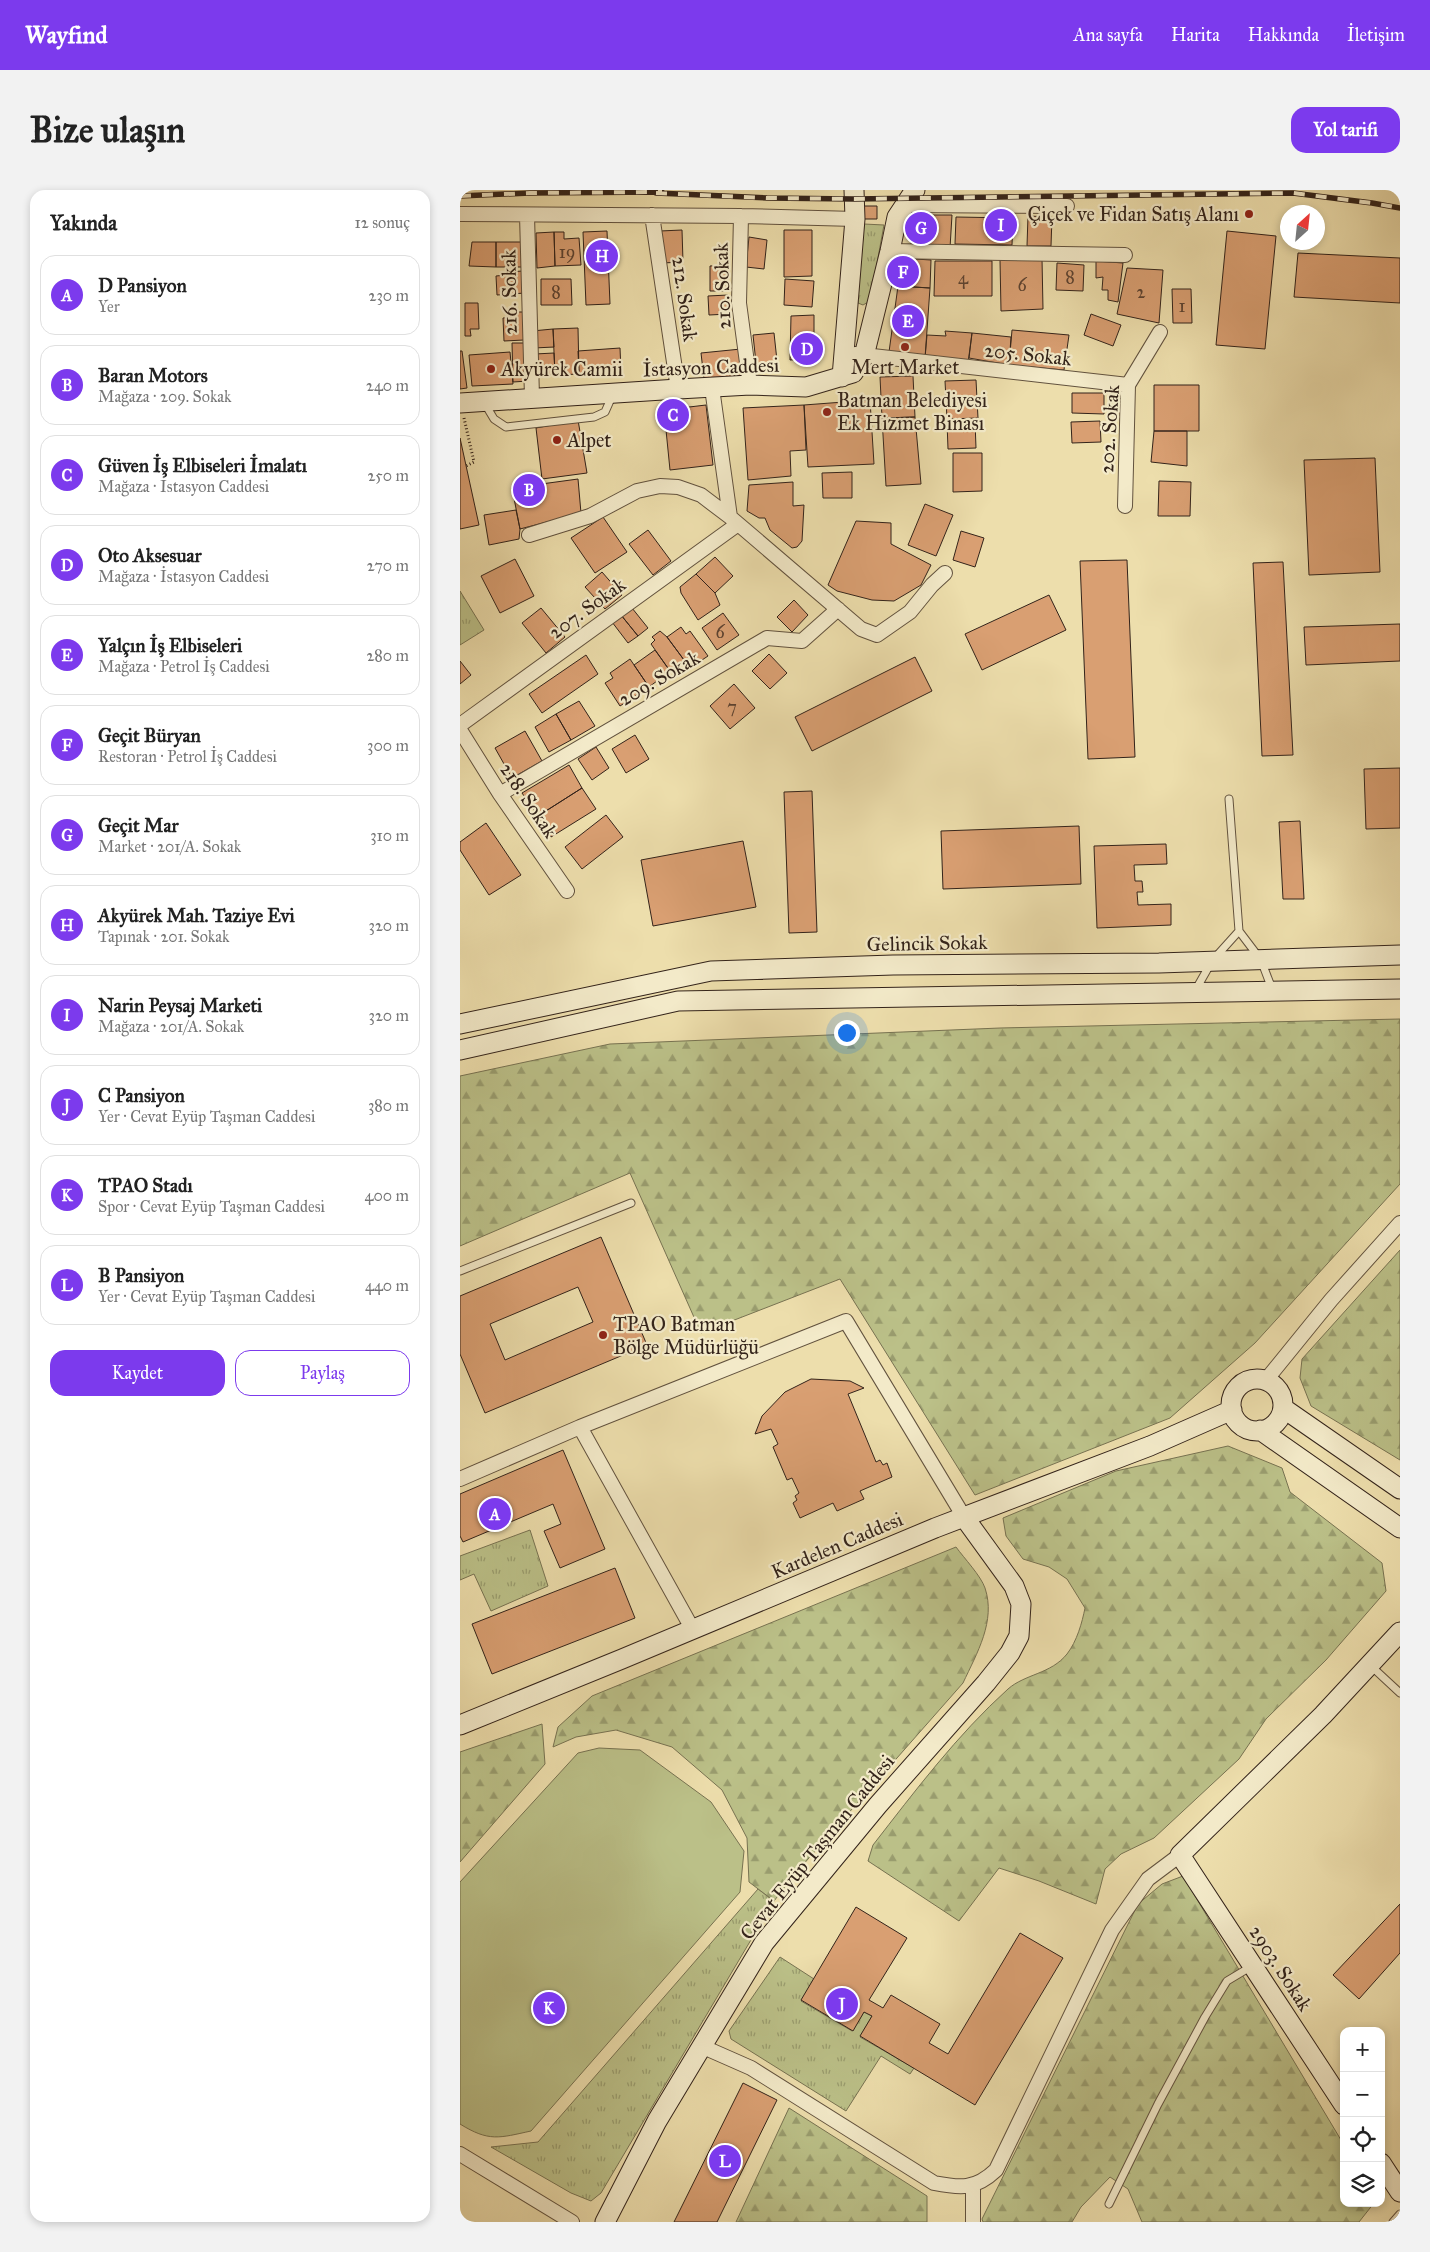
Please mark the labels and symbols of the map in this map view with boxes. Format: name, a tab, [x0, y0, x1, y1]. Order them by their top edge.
place label: Çiçek ve Fidan Satış Alanı	[1028, 202, 1239, 226]
north arrow	[1280, 205, 1325, 250]
pin: I	[985, 206, 1017, 244]
marker: Çiçek ve Fidan Satış Alanı	[1243, 208, 1255, 220]
pin: G	[905, 209, 937, 247]
pin: H	[586, 237, 618, 275]
house number: 19	[559, 241, 575, 263]
street label: 210. Sokak	[708, 242, 736, 330]
street label: 216. Sokak	[496, 249, 522, 335]
pin: F	[887, 253, 919, 291]
street label: 212. Sokak	[667, 255, 703, 344]
house number: 8	[1065, 266, 1075, 288]
house number: 4	[958, 267, 969, 289]
house number: 6	[1017, 274, 1027, 296]
house number: 8	[551, 281, 561, 303]
house number: 2	[1137, 281, 1146, 303]
house number: 1	[1178, 295, 1186, 317]
pin: E	[892, 302, 924, 340]
pin: D	[791, 330, 823, 368]
street label: 205. Sokak	[983, 337, 1073, 371]
marker: Mert Market	[899, 341, 911, 353]
street label: İstasyon Caddesi	[642, 352, 780, 381]
place label: Mert Market	[851, 355, 959, 379]
place label: Akyürek Camii	[500, 357, 623, 381]
marker: Akyürek Camii	[485, 363, 497, 375]
street label: 202. Sokak	[1094, 383, 1124, 474]
place label: Batman Belediyesi Ek Hizmet Binası	[837, 388, 988, 435]
pin: C	[657, 396, 689, 434]
marker: Batman Belediyesi Ek Hizmet Binası	[821, 406, 833, 418]
place label: Alpet	[566, 428, 611, 452]
marker: Alpet	[551, 434, 563, 446]
pin: B	[513, 471, 545, 509]
street label: 207. Sokak	[544, 572, 631, 644]
house number: 6	[715, 621, 725, 643]
street label: 209. Sokak	[614, 645, 704, 711]
house number: 7	[727, 696, 737, 718]
street label: 218. Sokak	[495, 758, 563, 843]
street label: Gelincik Sokak	[866, 930, 988, 956]
your location	[834, 1020, 860, 1046]
place label: TPAO Batman Bölge Müdürlüğü	[613, 1312, 759, 1360]
marker: TPAO Batman Bölge Müdürlüğü	[597, 1329, 609, 1341]
pin: A	[479, 1495, 511, 1533]
street label: Kardelen Caddesi	[768, 1506, 907, 1583]
street label: Cevat Eyüp Taşman Caddesi	[735, 1749, 899, 1945]
street label: 2903. Sokak	[1244, 1921, 1318, 2016]
pin: J	[826, 1985, 858, 2023]
pin: K	[533, 1989, 565, 2027]
pin: L	[709, 2142, 741, 2180]

